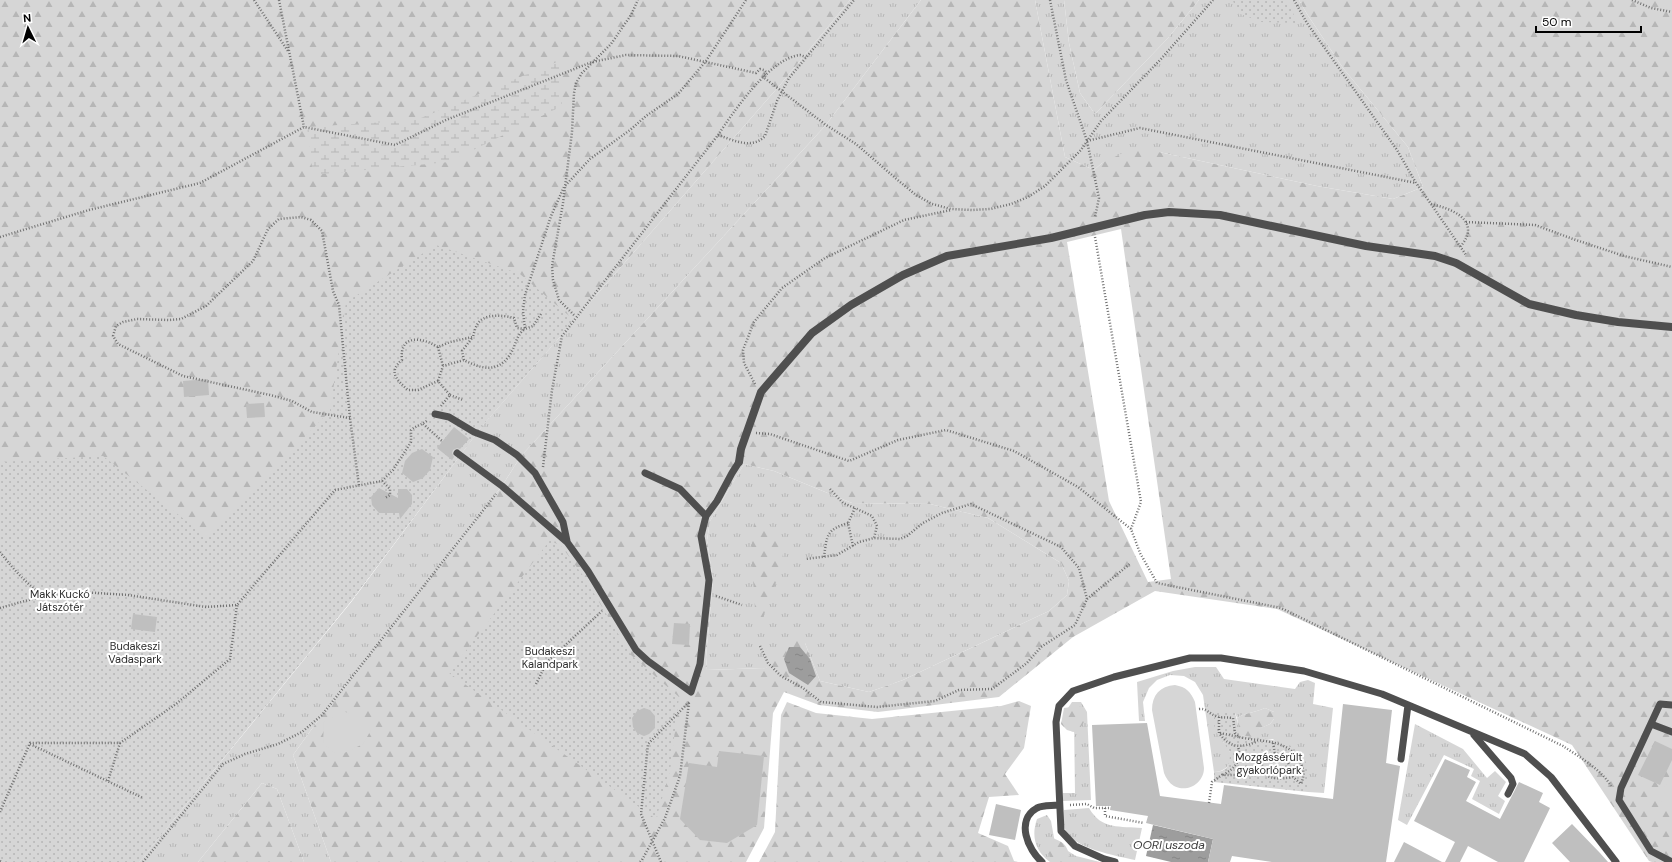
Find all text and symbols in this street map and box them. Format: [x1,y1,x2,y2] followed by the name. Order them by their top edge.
[8,8,48,48] north arrow
[1536,8,1641,34] scale bar
[23,11,32,25] text: N
[1542,14,1571,30] text: 50 m
[30,587,90,614] park label: Makk Kuckó Játszótér
[108,639,162,666] park label: Budakeszi Vadaspark
[522,644,579,671] park label: Budakeszi Kalandpark
[1235,750,1303,777] park label: Mozgássérült gyakorlópark
[1133,837,1205,853] water label: OORI uszoda

